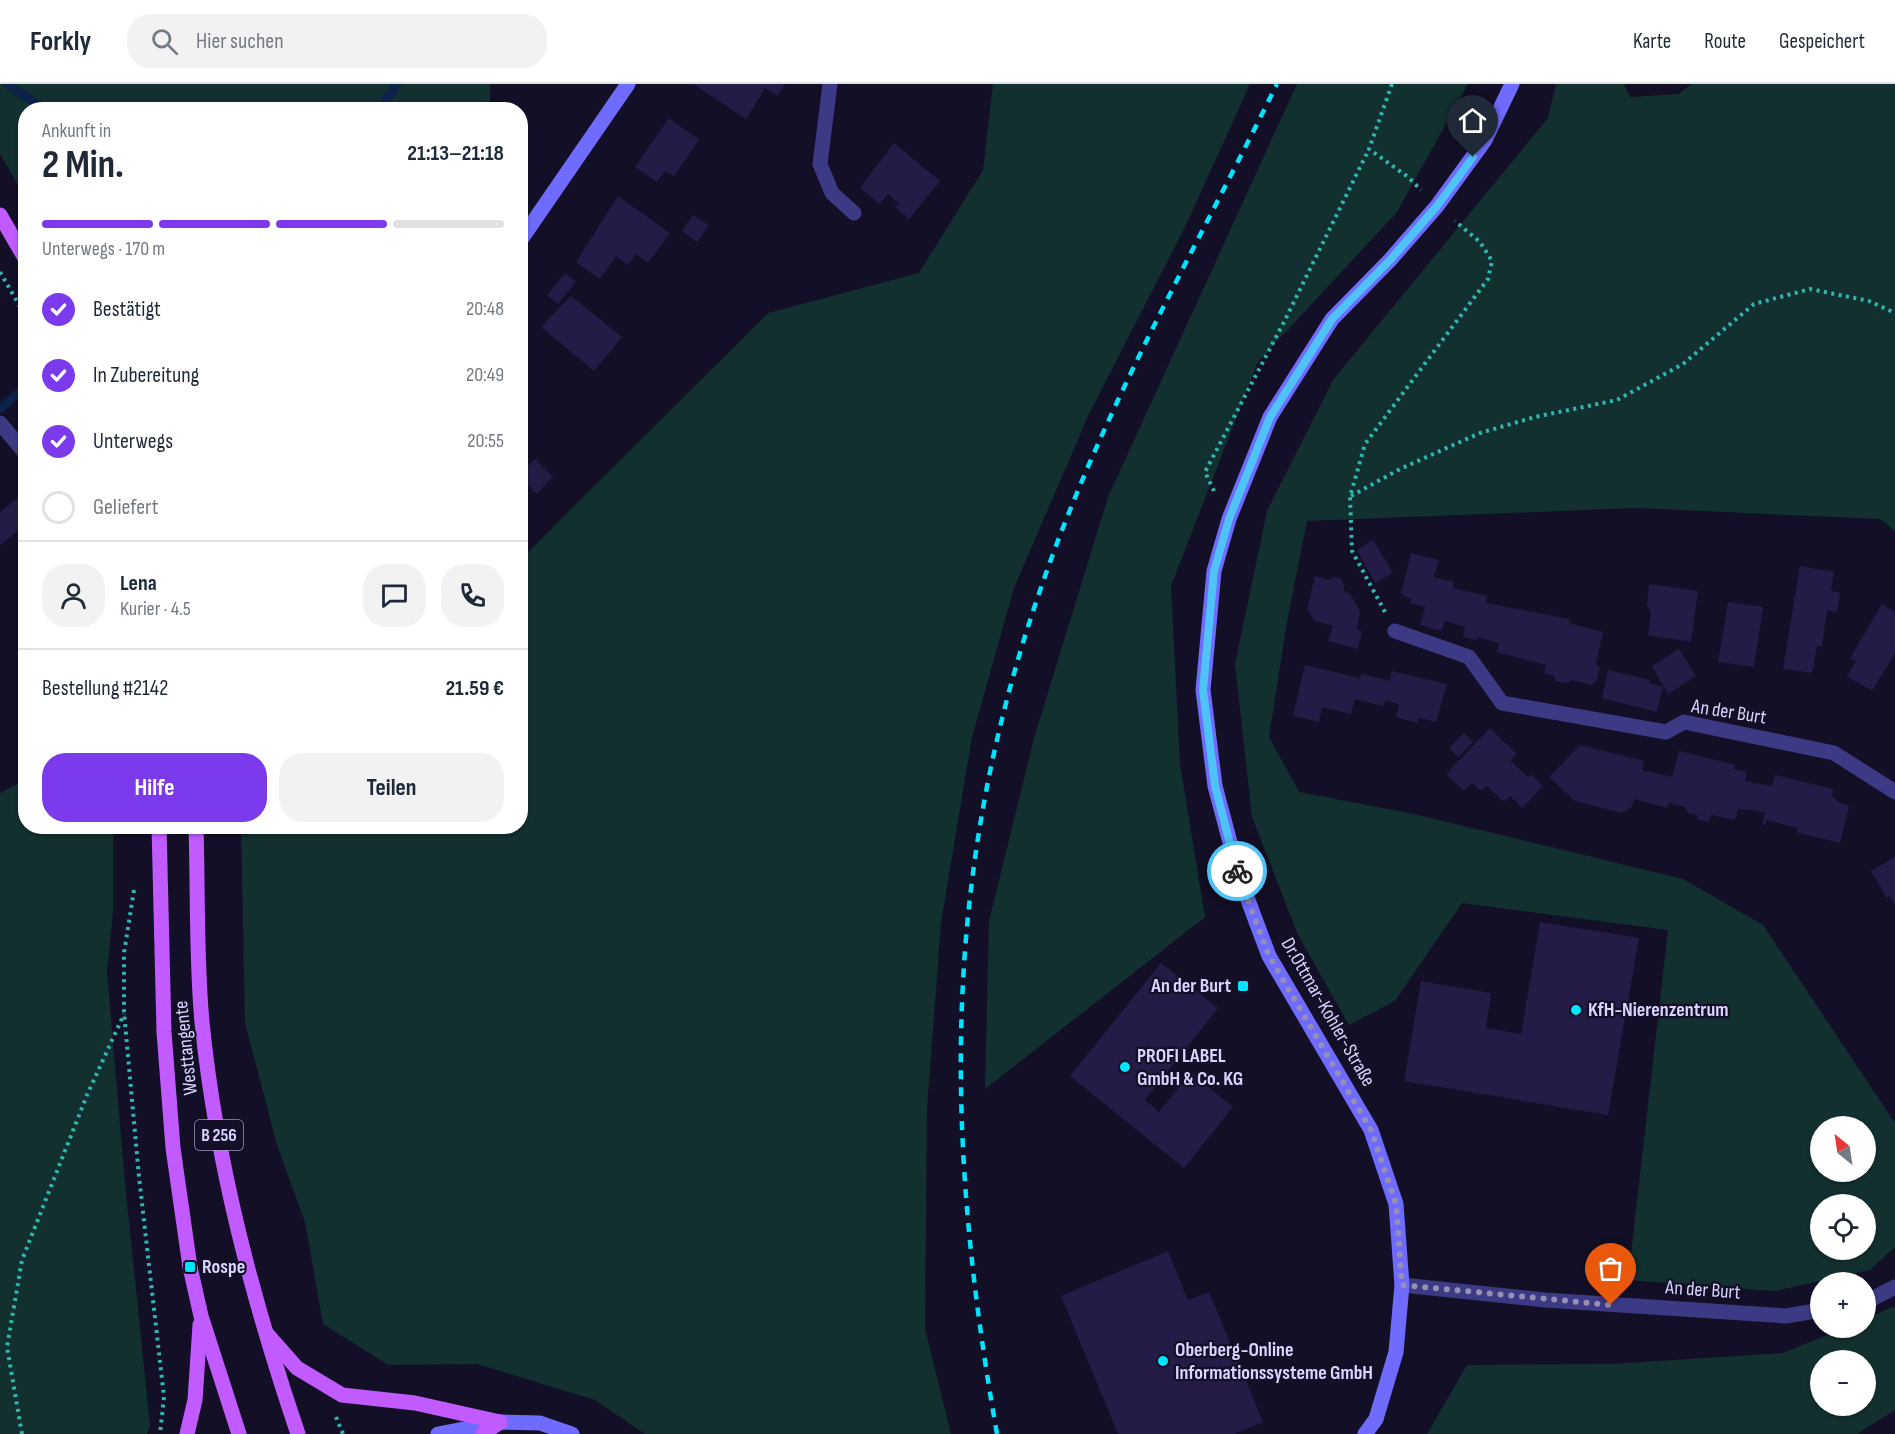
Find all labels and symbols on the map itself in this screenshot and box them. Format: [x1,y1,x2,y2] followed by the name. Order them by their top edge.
[1447,95,1498,157] pin
[1689,694,1768,730] street label: An der Burt
[1207,841,1267,901] courier
[1276,933,1380,1091] street label: Dr.Ottmar-Kohler-Straße
[1150,974,1231,998] place label: An der Burt
[1236,979,1250,993] marker: An der Burt
[1588,998,1728,1022] place label: KfH-Nierenzentrum
[169,1000,203,1096] street label: Westtangente
[1569,1003,1583,1017] marker: KfH-Nierenzentrum
[1137,1044,1243,1091] place label: PROFI LABEL GmbH & Co. KG
[1118,1060,1132,1074] marker: PROFI LABEL GmbH & Co. KG
[1810,1116,1876,1182] north arrow
[195,1120,243,1150] road number: B 256
[1585,1243,1636,1305] pin
[202,1255,245,1279] place label: Rospe
[183,1260,197,1274] marker: Rospe
[1664,1275,1741,1305] street label: An der Burt
[1175,1338,1373,1385] place label: Oberberg-Online Informationssysteme GmbH
[1156,1354,1170,1368] marker: Oberberg-Online Informationssysteme GmbH

